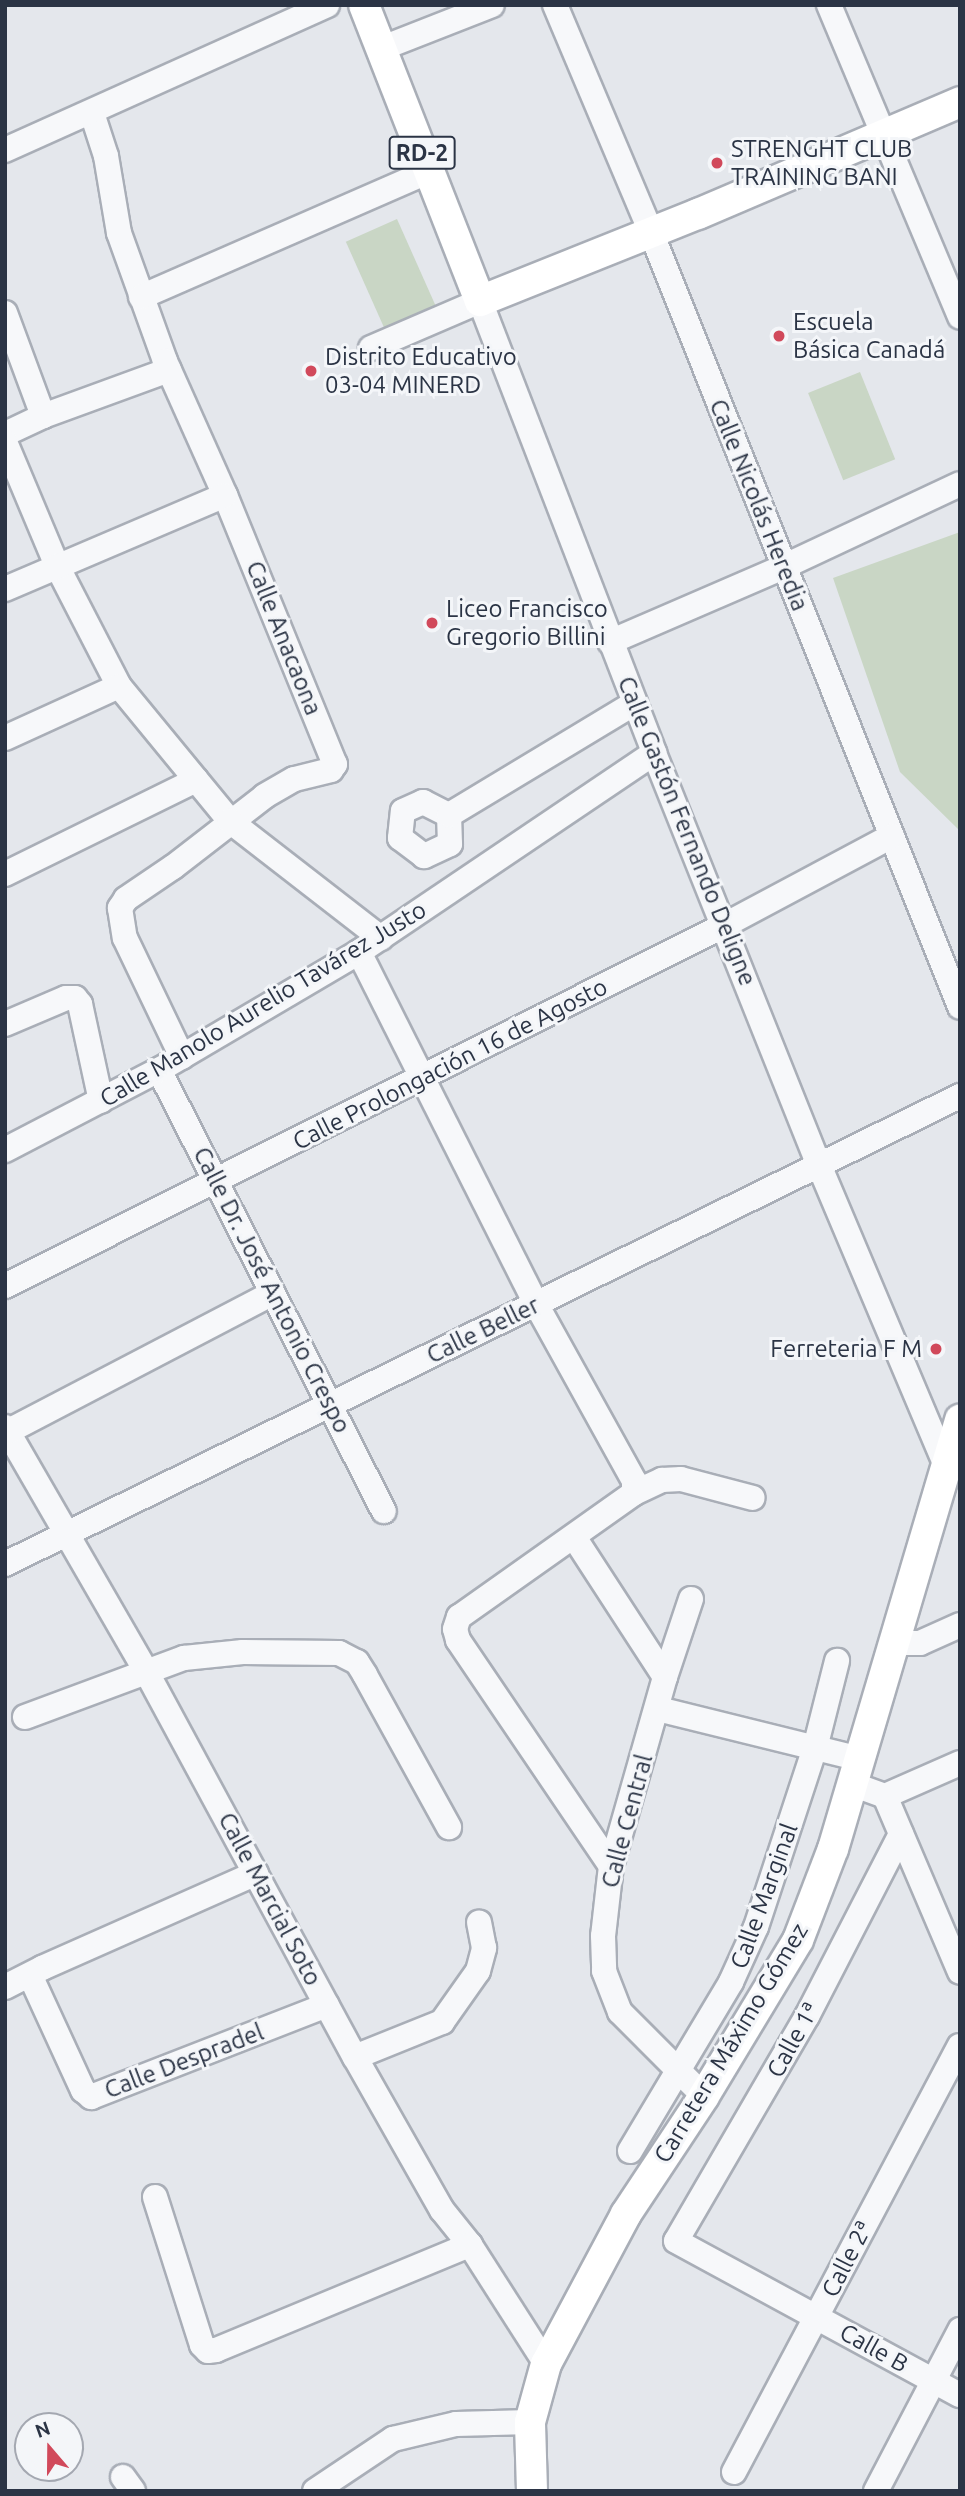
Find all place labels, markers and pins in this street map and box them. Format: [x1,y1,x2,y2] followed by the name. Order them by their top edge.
[731,135,912,191] place label: STRENGHT CLUB TRAINING BANI
[709,155,725,171] marker: STRENGHT CLUB TRAINING BANI
[793,308,945,364] place label: Escuela Básica Canadá
[771,328,787,344] marker: Escuela Básica Canadá
[325,343,517,399] place label: Distrito Educativo 03-04 MINERD
[303,363,319,379] marker: Distrito Educativo 03-04 MINERD
[446,595,608,651] place label: Liceo Francisco Gregorio Billini
[424,615,440,631] marker: Liceo Francisco Gregorio Billini
[770,1335,922,1363] place label: Ferreteria F M
[928,1341,944,1357] marker: Ferreteria F M

